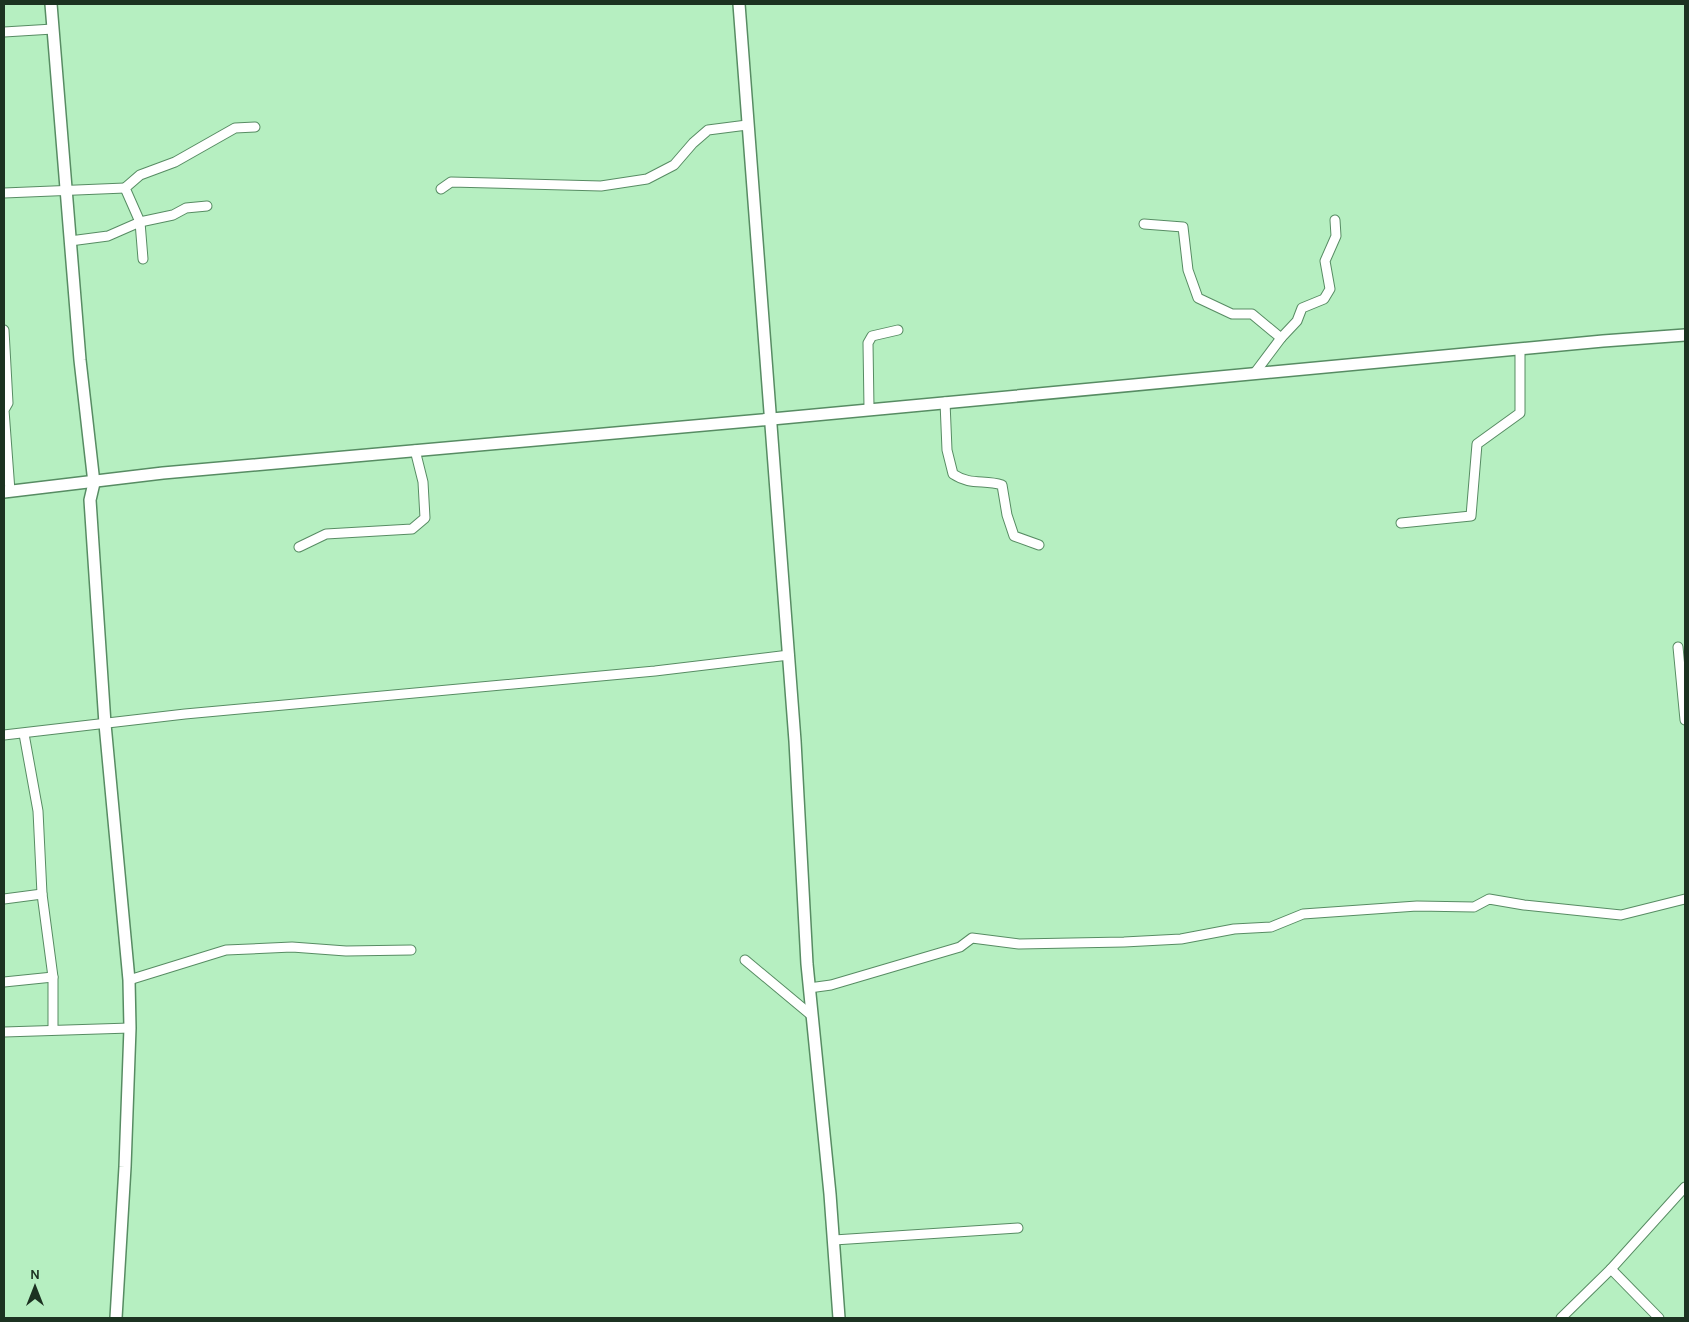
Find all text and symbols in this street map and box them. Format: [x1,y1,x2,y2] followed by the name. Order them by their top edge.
[10,1262,60,1312] north arrow
[30,1266,40,1283] text: N

